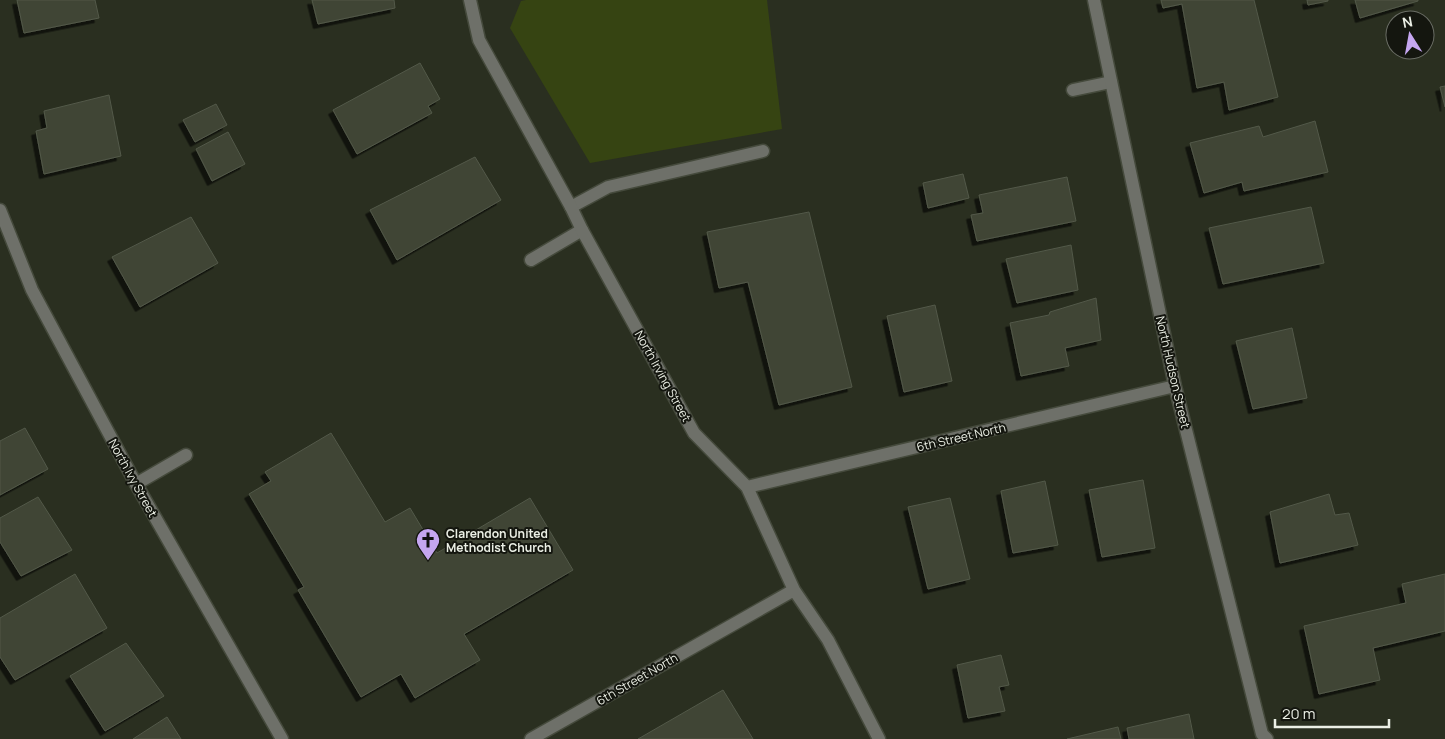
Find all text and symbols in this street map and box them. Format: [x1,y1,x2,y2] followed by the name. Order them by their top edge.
[1385,10,1435,60] north arrow
[1401,11,1414,32] text: N
[1152,314,1194,430] street label: North Hudson Street
[631,327,695,425] street label: North Irving Street
[915,418,1007,456] street label: 6th Street North
[105,436,162,520] street label: North Ivy Street
[446,525,551,556] place label: Clarendon United Methodist Church
[415,527,441,561] church icon: Clarendon United Methodist Church
[593,649,681,709] street label: 6th Street North
[1275,696,1389,728] scale bar
[1282,703,1315,724] text: 20 m

